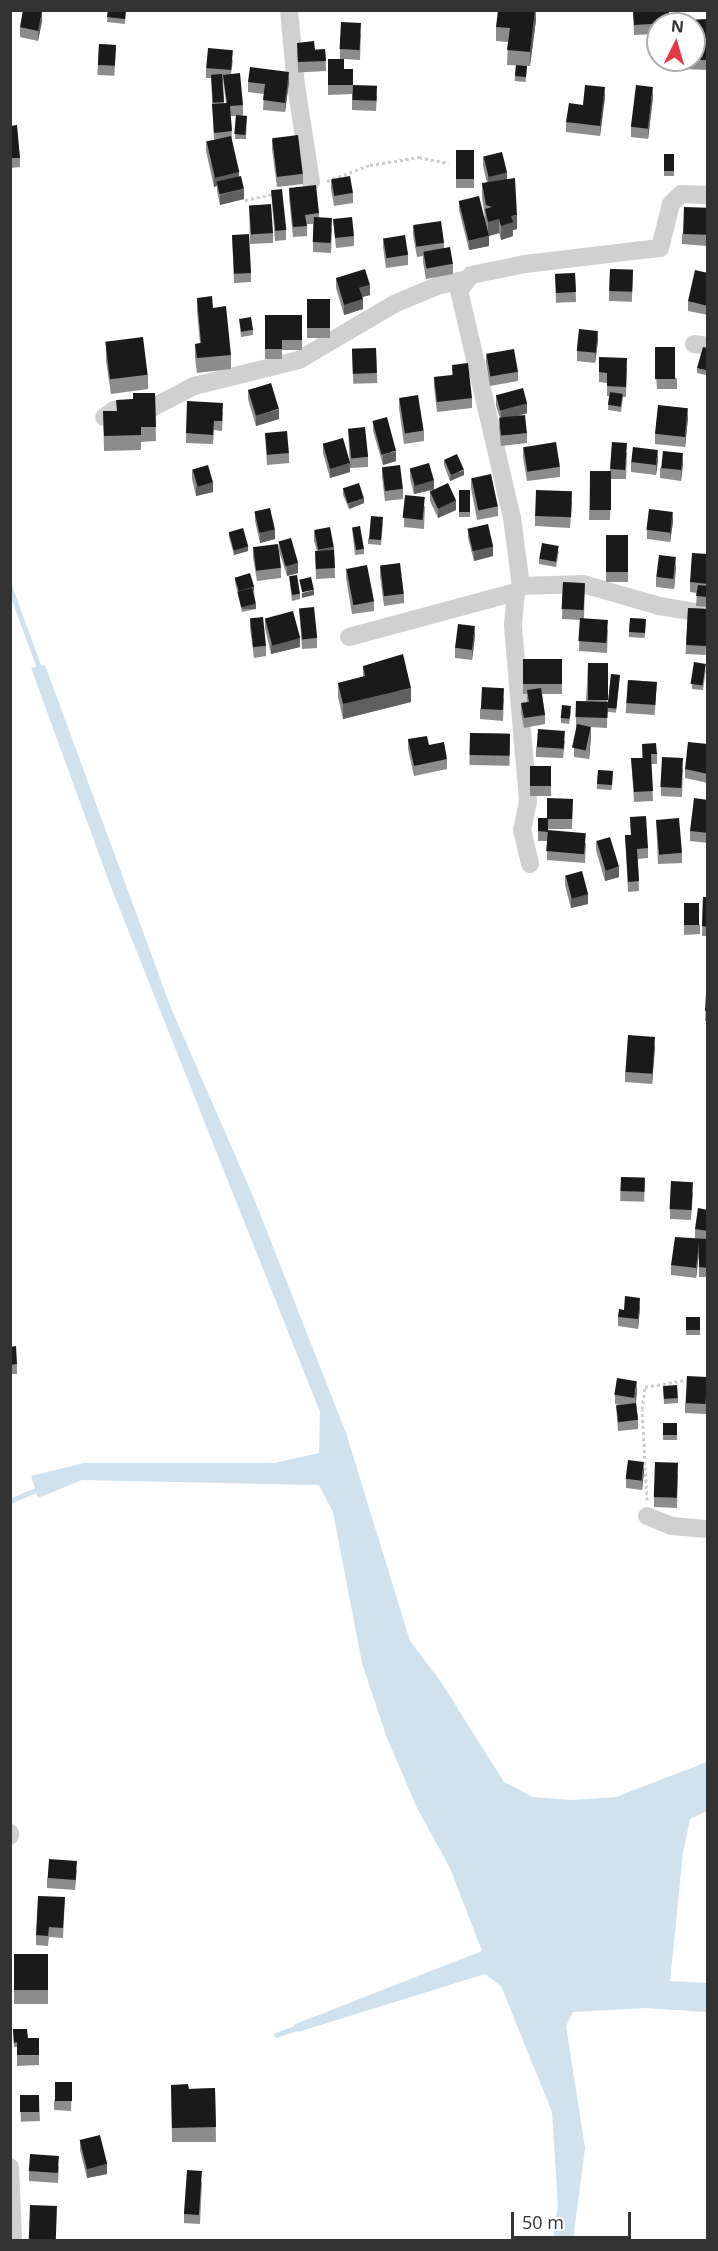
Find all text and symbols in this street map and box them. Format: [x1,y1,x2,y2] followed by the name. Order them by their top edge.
[646,12,706,72] north arrow
[670,15,685,38] text: N
[514,2200,634,2238] scale bar
[522,2210,564,2234] text: 50 m

